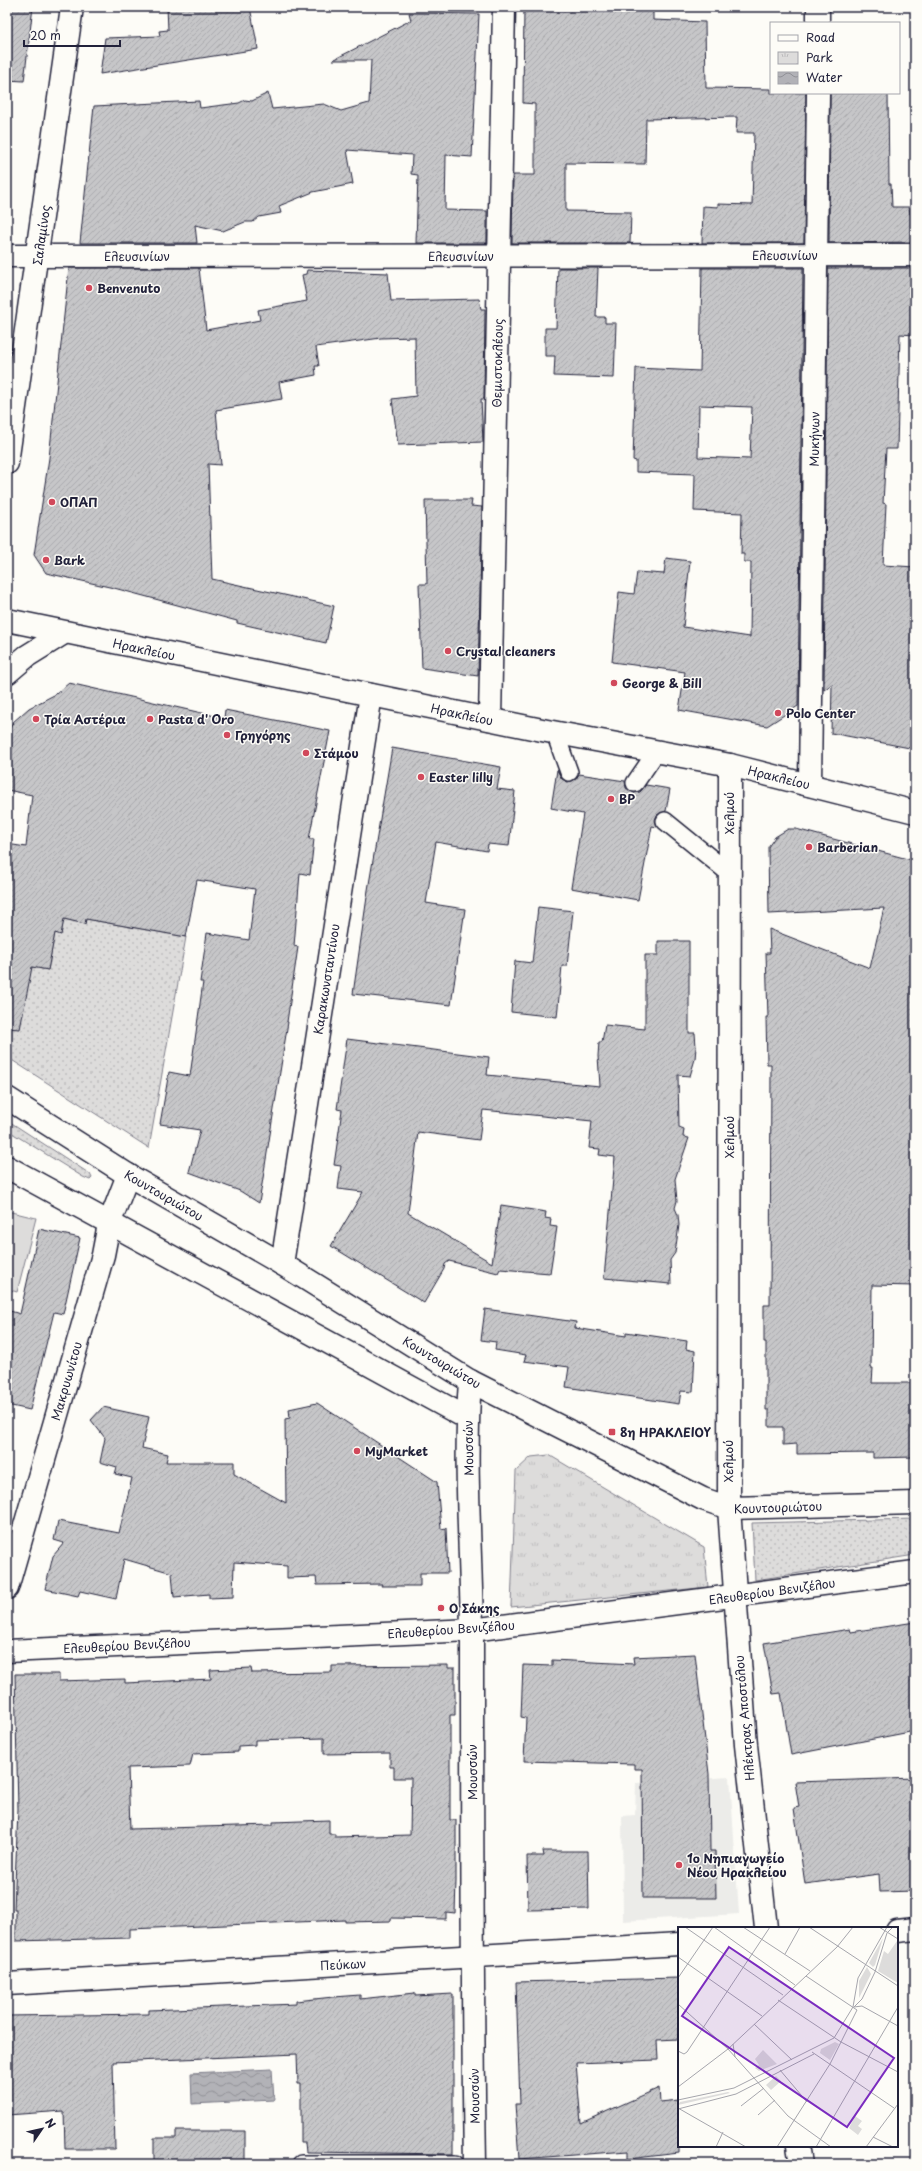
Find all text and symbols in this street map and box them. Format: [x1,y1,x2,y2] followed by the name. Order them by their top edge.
[24,22,120,48] scale bar
[770,22,900,94] legend
[30,26,61,44] text: 20 m
[806,28,835,46] text: Road
[806,48,833,66] text: Park
[806,68,843,86] text: Water
[28,204,54,266] street label: Σαλαμίνος
[752,246,818,264] street label: Ελευσινίων
[104,247,170,265] street label: Ελευσινίων
[428,247,494,265] street label: Ελευσινίων
[97,279,160,297] place label: Benvenuto
[84,283,94,293] marker: Benvenuto
[487,318,507,408] street label: Θεμιστοκλέους
[805,411,823,467] street label: Μυκήνων
[60,493,98,511] place label: ΟΠΑΠ
[47,497,57,507] marker: ΟΠΑΠ
[54,551,85,569] place label: Bark
[41,555,51,565] marker: Bark
[111,634,177,664] street label: Ηρακλείου
[456,642,556,660] place label: Crystal cleaners
[443,646,453,656] marker: Crystal cleaners
[622,674,702,692] place label: George & Bill
[609,678,619,688] marker: George & Bill
[429,699,495,729] street label: Ηρακλείου
[786,704,856,722] place label: Polo Center
[773,708,783,718] marker: Polo Center
[44,710,126,728] place label: Τρία Αστέρια
[158,710,234,728] place label: Pasta d' Oro
[31,714,41,724] marker: Τρία Αστέρια
[145,714,155,724] marker: Pasta d' Oro
[235,726,291,744] place label: Γρηγόρης
[222,730,232,740] marker: Γρηγόρης
[314,744,359,762] place label: Στάμου
[301,748,311,758] marker: Στάμου
[746,761,812,793] street label: Ηρακλείου
[429,768,493,786] place label: Easter lilly
[416,772,426,782] marker: Easter lilly
[619,790,635,808] place label: BP
[720,792,738,834] street label: Χελμού
[606,794,616,804] marker: BP
[817,838,878,856] place label: Barberian
[804,842,814,852] marker: Barberian
[308,922,344,1036] street label: Καρακωνσταντίνου
[720,1116,738,1158] street label: Χελμού
[121,1165,207,1225] street label: Κουντουριώτου
[399,1332,485,1393] street label: Κουντουριώτου
[46,1339,86,1423] street label: Μακρυωνίτου
[459,1420,477,1476] street label: Μουσσών
[620,1423,712,1441] place label: 8η ΗΡΑΚΛΕΙΟΥ
[607,1427,617,1437] marker: 8η ΗΡΑΚΛΕΙΟΥ
[719,1440,737,1482] street label: Χελμού
[365,1442,428,1460] place label: MyMarket
[352,1446,362,1456] marker: MyMarket
[733,1496,823,1518] street label: Κουντουριώτου
[708,1573,837,1609] street label: Ελευθερίου Βενιζέλου
[449,1599,500,1617] place label: Ο Σάκης
[436,1603,446,1613] marker: Ο Σάκης
[387,1616,515,1642] street label: Ελευθερίου Βενιζέλου
[63,1633,191,1657] street label: Ελευθερίου Βενιζέλου
[730,1654,758,1782] street label: Ηλέκτρας Αποστόλου
[463,1744,481,1800] street label: Μουσσών
[687,1849,787,1881] place label: 1ο Νηπιαγωγείο Νέου Ηρακλείου
[674,1860,684,1870] marker: 1ο Νηπιαγωγείο Νέου Ηρακλείου
[678,1927,898,2147] inset map
[319,1954,367,1974] street label: Πεύκων
[465,2068,483,2124] street label: Μουσσών
[22,2109,62,2149] north arrow
[41,2115,60,2132] text: N

